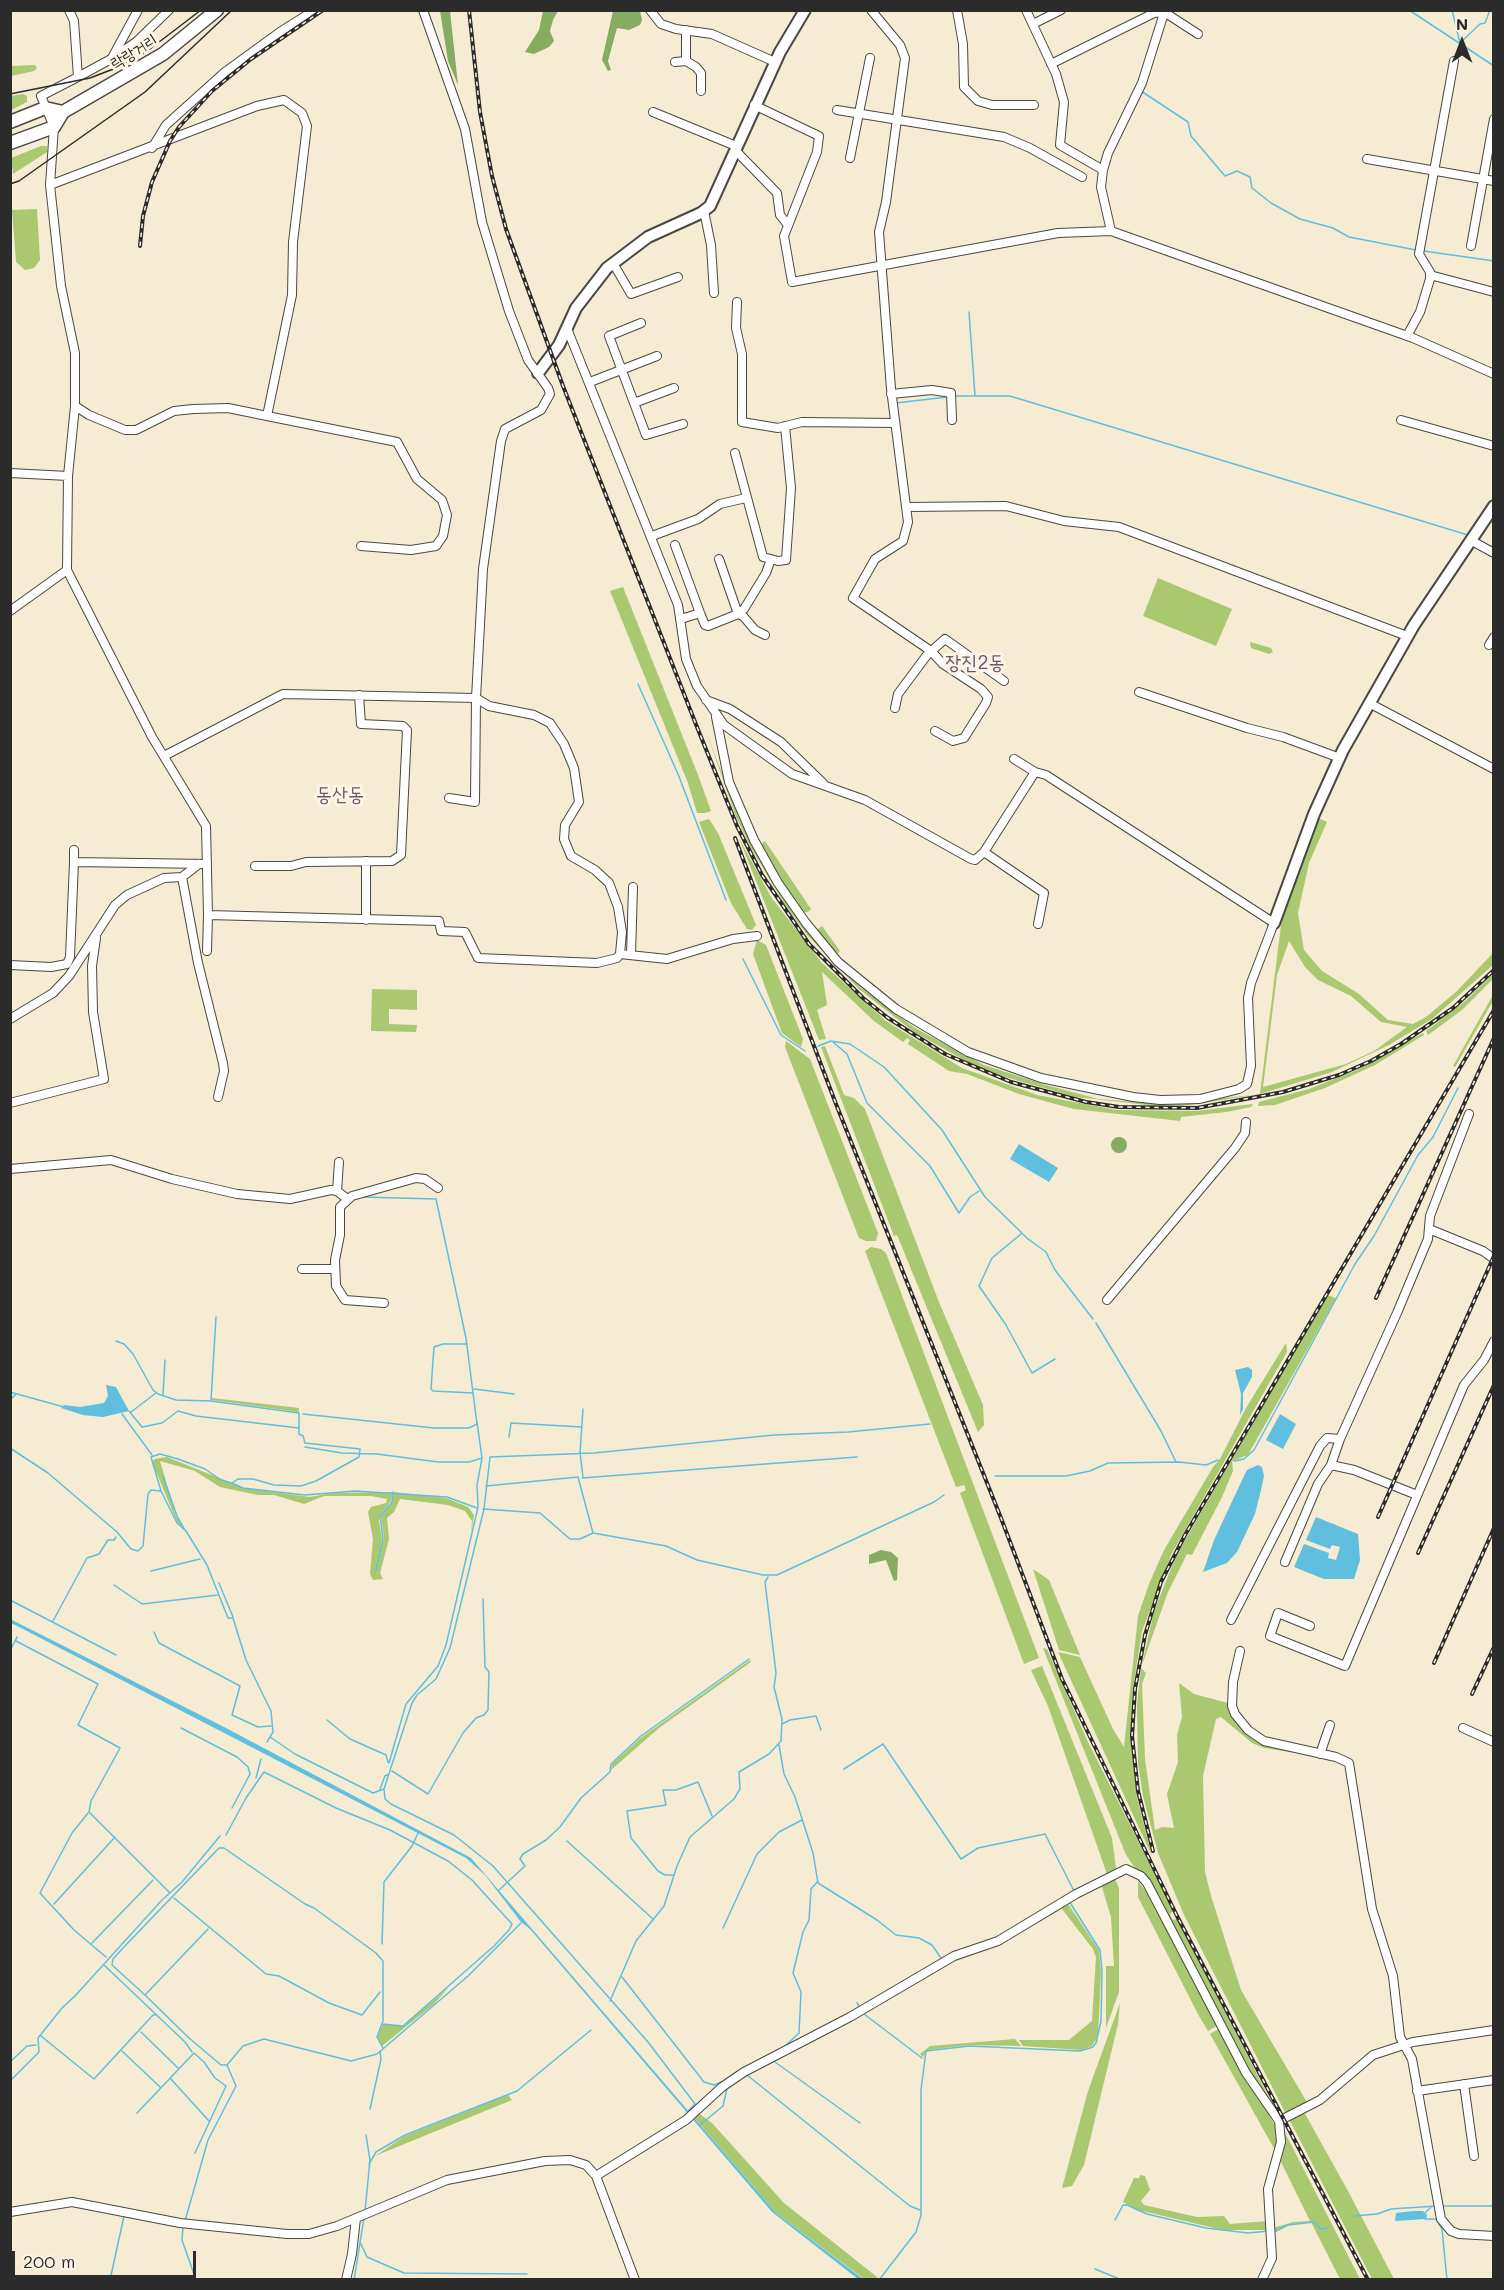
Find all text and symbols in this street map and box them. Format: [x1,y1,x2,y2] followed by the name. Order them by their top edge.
[1432,12,1492,72] north arrow
[1456,13,1468,34] text: N
[107,30,161,74] street label: 락랑거리
[945,651,1005,675] district label: 장진2동
[316,783,364,807] district label: 동산동
[15,2239,200,2277] scale bar
[23,2249,75,2273] text: 200 m

